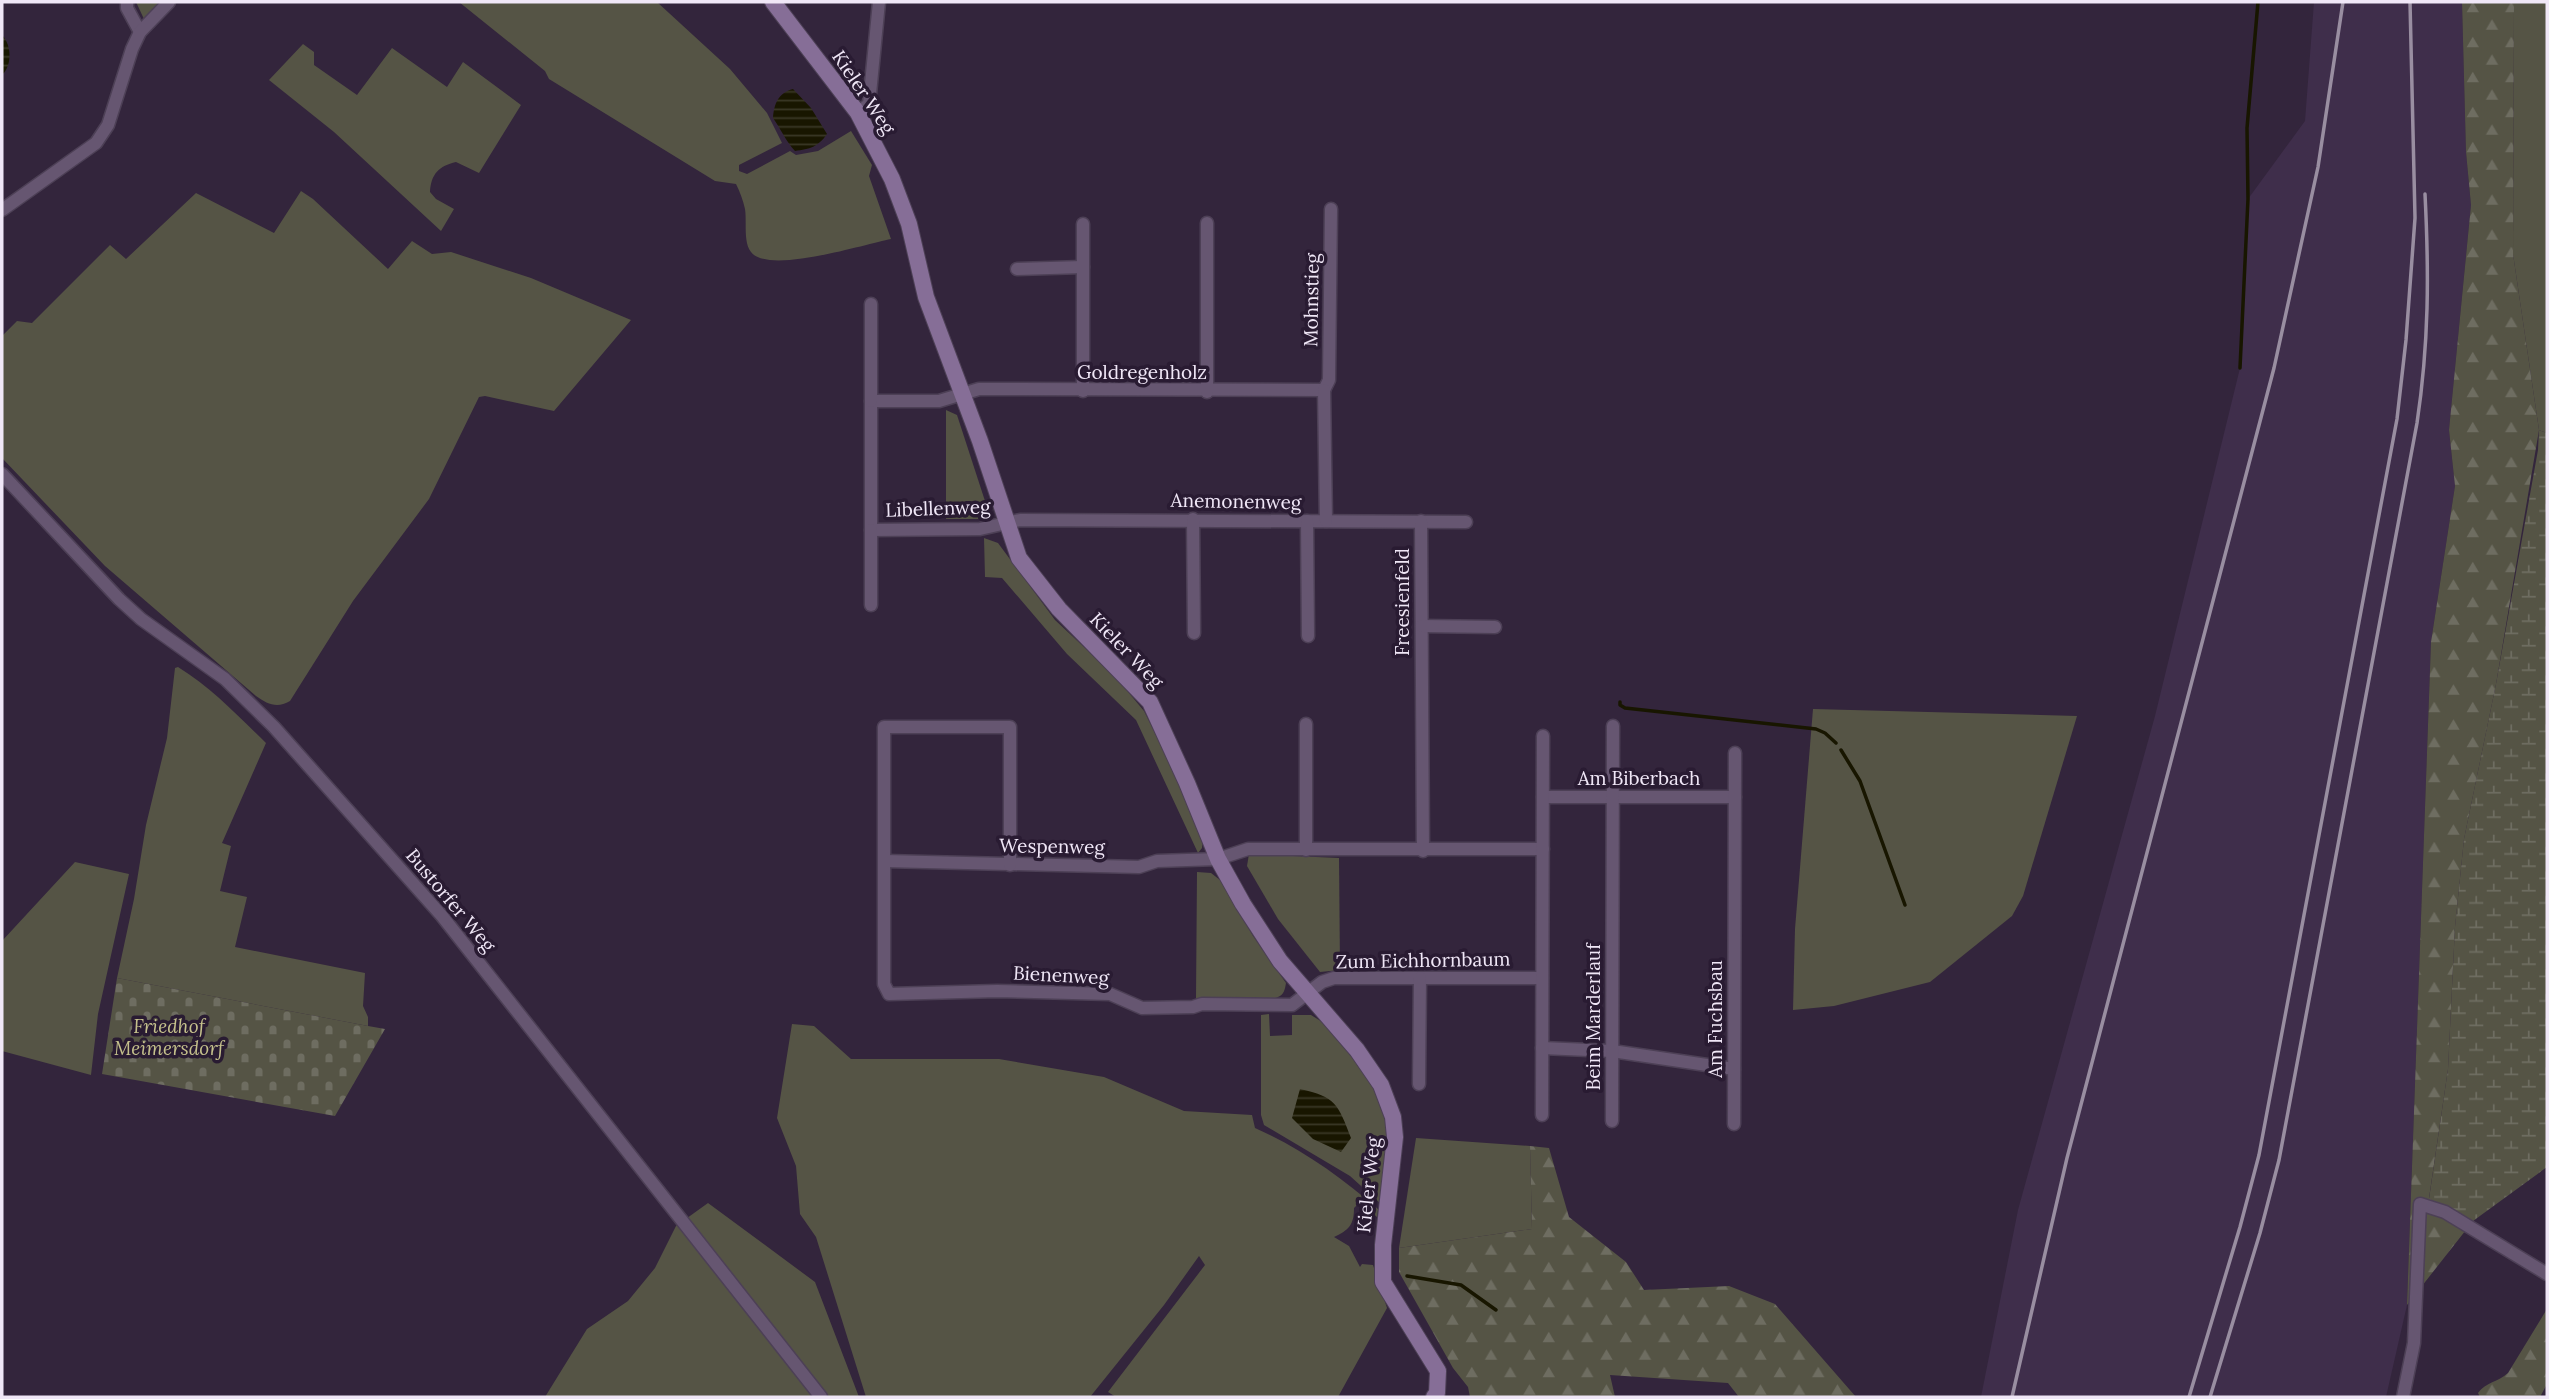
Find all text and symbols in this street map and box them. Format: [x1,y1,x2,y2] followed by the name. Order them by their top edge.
[827,45,901,139] street label: Kieler Weg
[1298,252,1324,347] street label: Mohnstieg
[1077,360,1207,384] street label: Goldregenholz
[1169,488,1302,514] street label: Anemonenweg
[885,494,992,522] street label: Libellenweg
[1390,548,1414,656] street label: Freesienfeld
[1085,607,1169,693] street label: Kieler Weg
[1577,766,1700,790] street label: Am Biberbach
[999,833,1106,859] street label: Wespenweg
[401,844,501,957] street label: Bustorfer Weg
[1581,942,1605,1091] street label: Beim Marderlauf
[1335,946,1511,974] street label: Zum Eichhornbaum
[1703,960,1727,1079] street label: Am Fuchsbau
[1012,961,1110,990] street label: Bienenweg
[114,1014,226,1060] park label: Friedhof Meimersdorf
[1351,1135,1385,1234] street label: Kieler Weg

